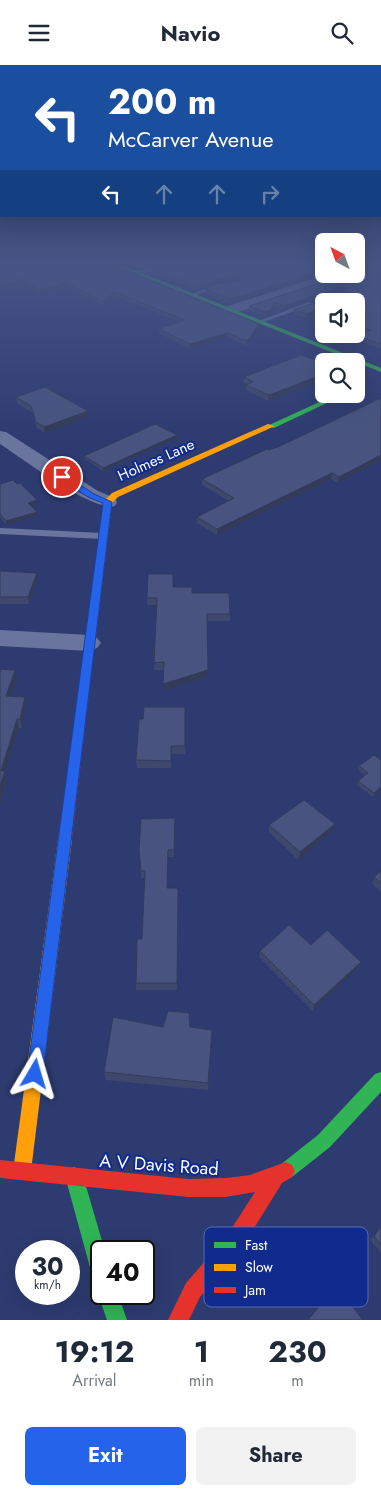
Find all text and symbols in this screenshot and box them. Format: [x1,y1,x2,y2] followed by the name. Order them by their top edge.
[161,17,220,49] text: Navio
[25,19,53,47] icon: menu
[328,19,356,47] icon: search
[108,77,217,127] text: 200 m
[25,85,90,150] icon: left
[108,123,274,155] text: McCarver Avenue
[97,180,125,208] icon: left
[150,180,178,208] icon: ahead
[203,180,231,208] icon: ahead
[256,180,284,208] icon: right
[315,233,365,283] north arrow
[315,233,365,403] map controls
[315,293,365,343] button: sound
[315,353,365,403] button: search
[114,433,198,487] street label: Holmes Lane
[41,456,83,498] pin
[48,463,76,491] icon: arrive
[8,1047,60,1099] position arrow
[99,1148,219,1182] street label: A V Davis Road
[204,1227,368,1307] legend
[245,1235,268,1255] text: Fast
[90,1240,155,1305] speed limit sign: 40
[31,1248,64,1284] text: 30
[245,1257,273,1277] text: Slow
[34,1276,61,1294] text: km/h
[243,1280,266,1300] text: Jam
[54,1330,134,1373] text: 19:12
[194,1330,209,1373] text: 1
[268,1330,327,1373] text: 230
[72,1369,116,1392] text: Arrival
[189,1369,214,1392] text: min
[291,1369,304,1392] text: m
[25,1427,186,1485] button: Exit
[196,1427,356,1485] button: Share

